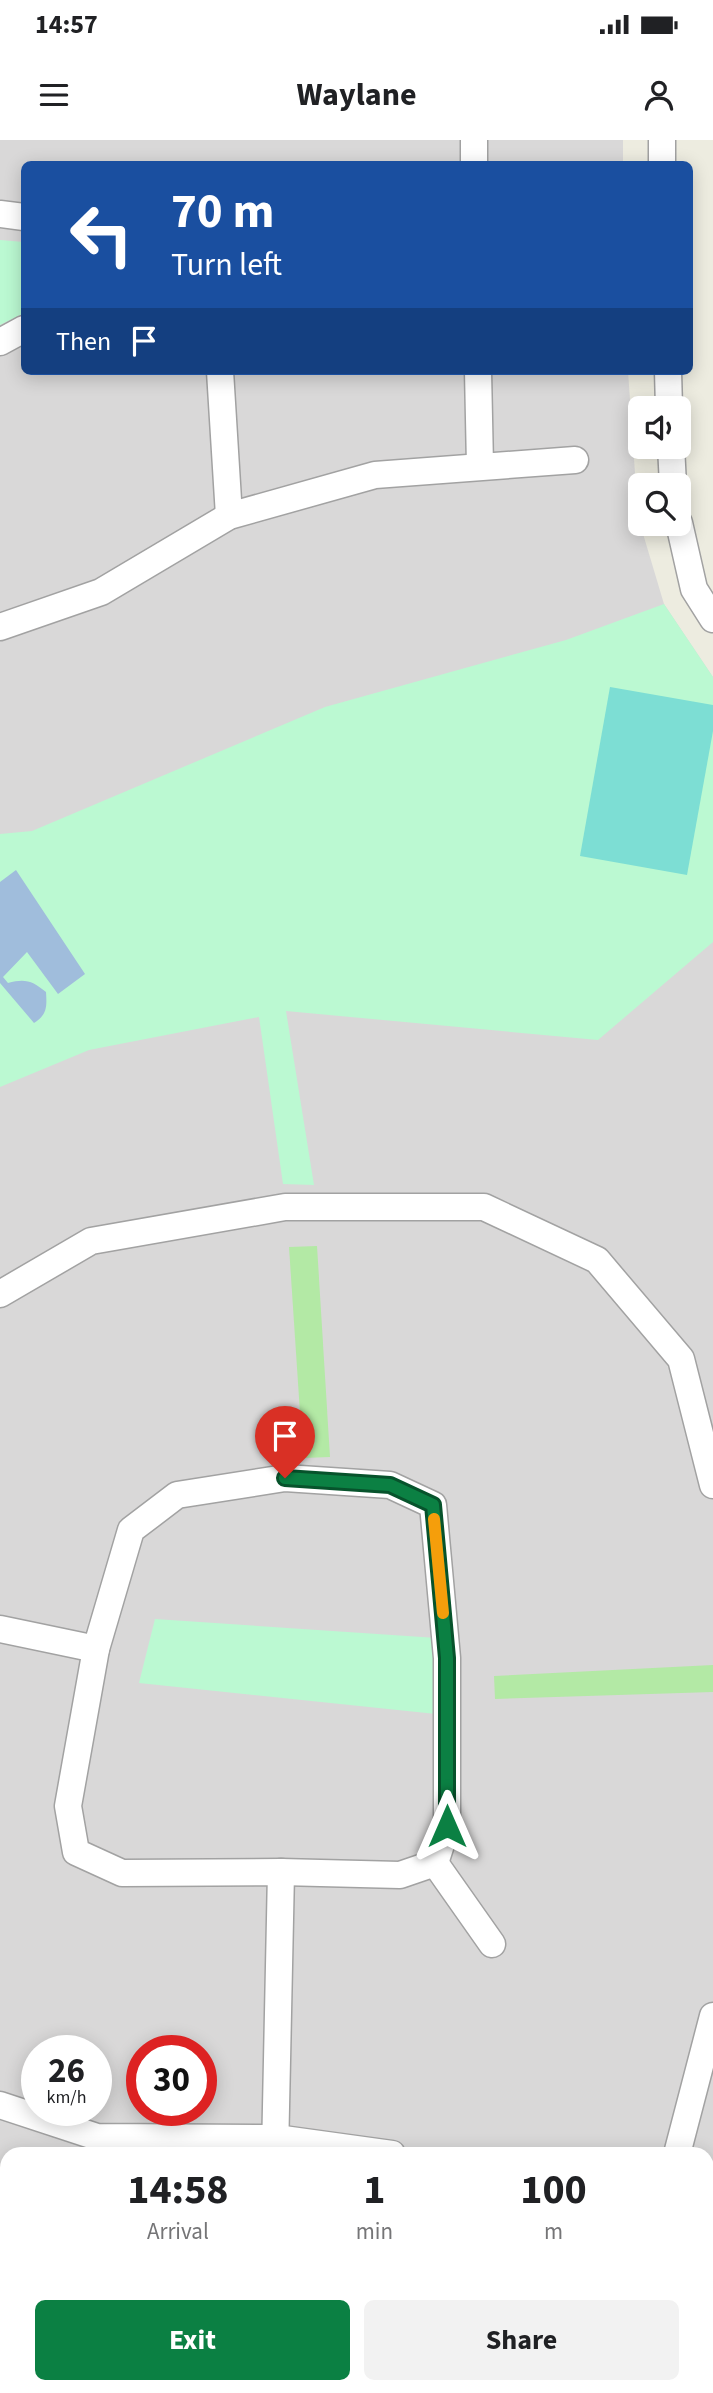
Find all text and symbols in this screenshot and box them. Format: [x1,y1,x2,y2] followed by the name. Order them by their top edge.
[35,6,98,43] text: 14:57
[296,72,417,118] text: Waylane
[35,76,73,114] icon: menu
[640,76,678,114] icon: person
[171,177,275,247] text: 70 m
[56,189,147,280] icon: left
[171,242,282,288] text: Turn left
[125,322,163,360] icon: arrive
[56,323,111,360] text: Then
[628,396,691,536] map controls
[628,396,691,459] button: sound
[628,473,691,536] button: search
[255,1406,315,1478] pin
[266,1417,304,1455] icon: arrive
[410,1789,484,1863] position arrow
[126,2035,217,2126] speed limit sign: 30
[48,2046,85,2096] text: 26
[47,2085,86,2110] text: km/h
[127,2160,229,2220] text: 14:58
[363,2160,385,2220] text: 1
[520,2160,587,2220] text: 100
[147,2215,209,2248] text: Arrival
[356,2215,393,2248] text: min
[544,2215,563,2248] text: m
[35,2300,350,2380] button: Exit
[364,2300,679,2380] button: Share

